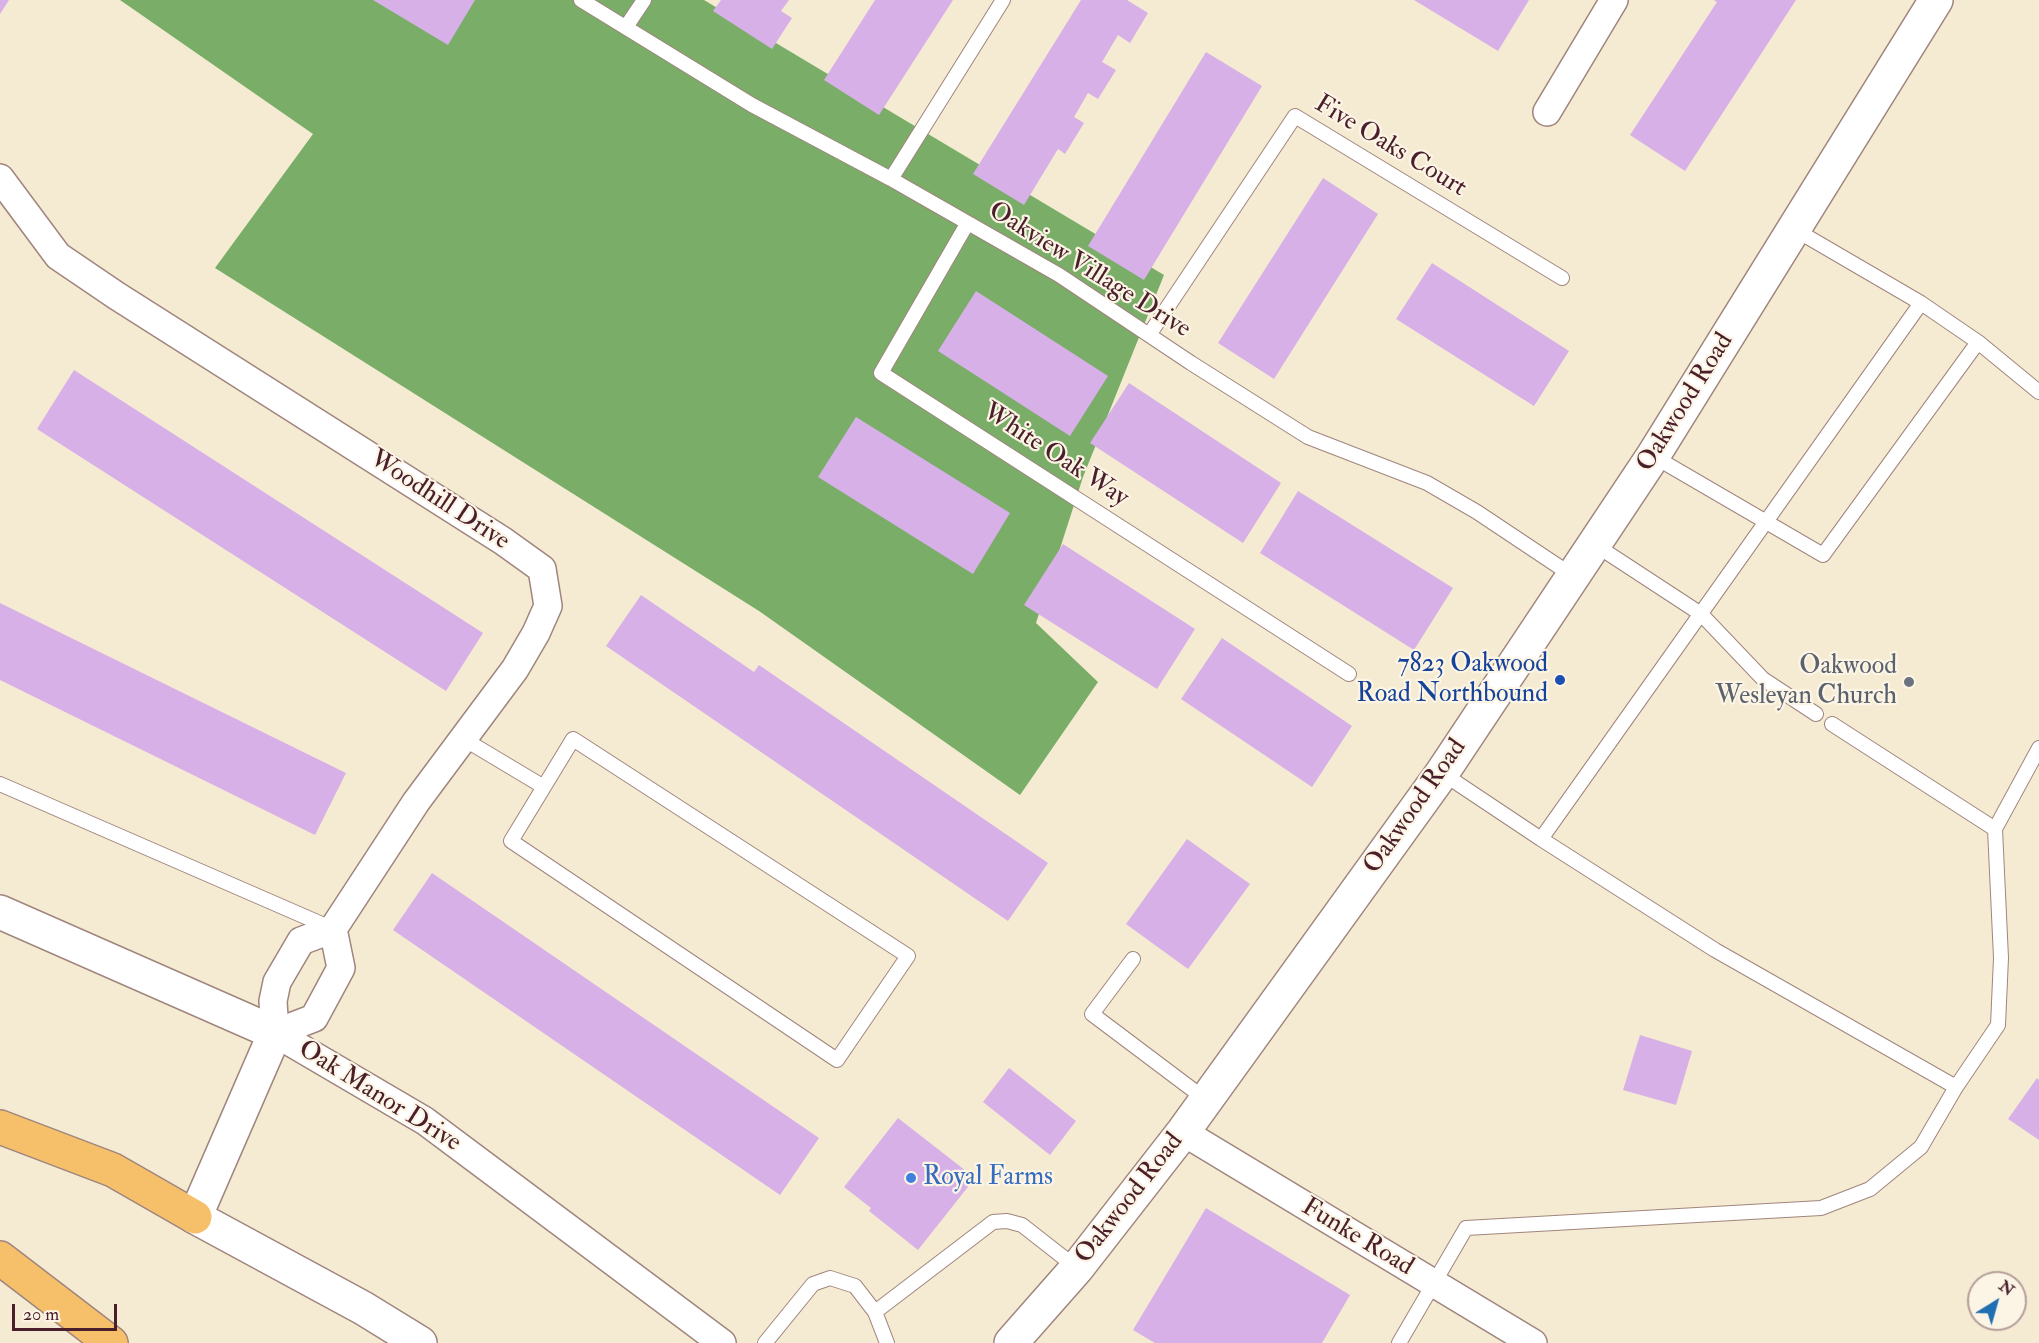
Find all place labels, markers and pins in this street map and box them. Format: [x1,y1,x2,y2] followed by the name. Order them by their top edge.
[1356,649,1548,710] place label: 7823 Oakwood Road Northbound
[1715,651,1897,712] place label: Oakwood Wesleyan Church
[1553,673,1567,687] marker: 7823 Oakwood Road Northbound
[1902,675,1916,689] marker: Oakwood Wesleyan Church
[923,1162,1053,1194] place label: Royal Farms
[904,1171,918,1185] marker: Royal Farms

